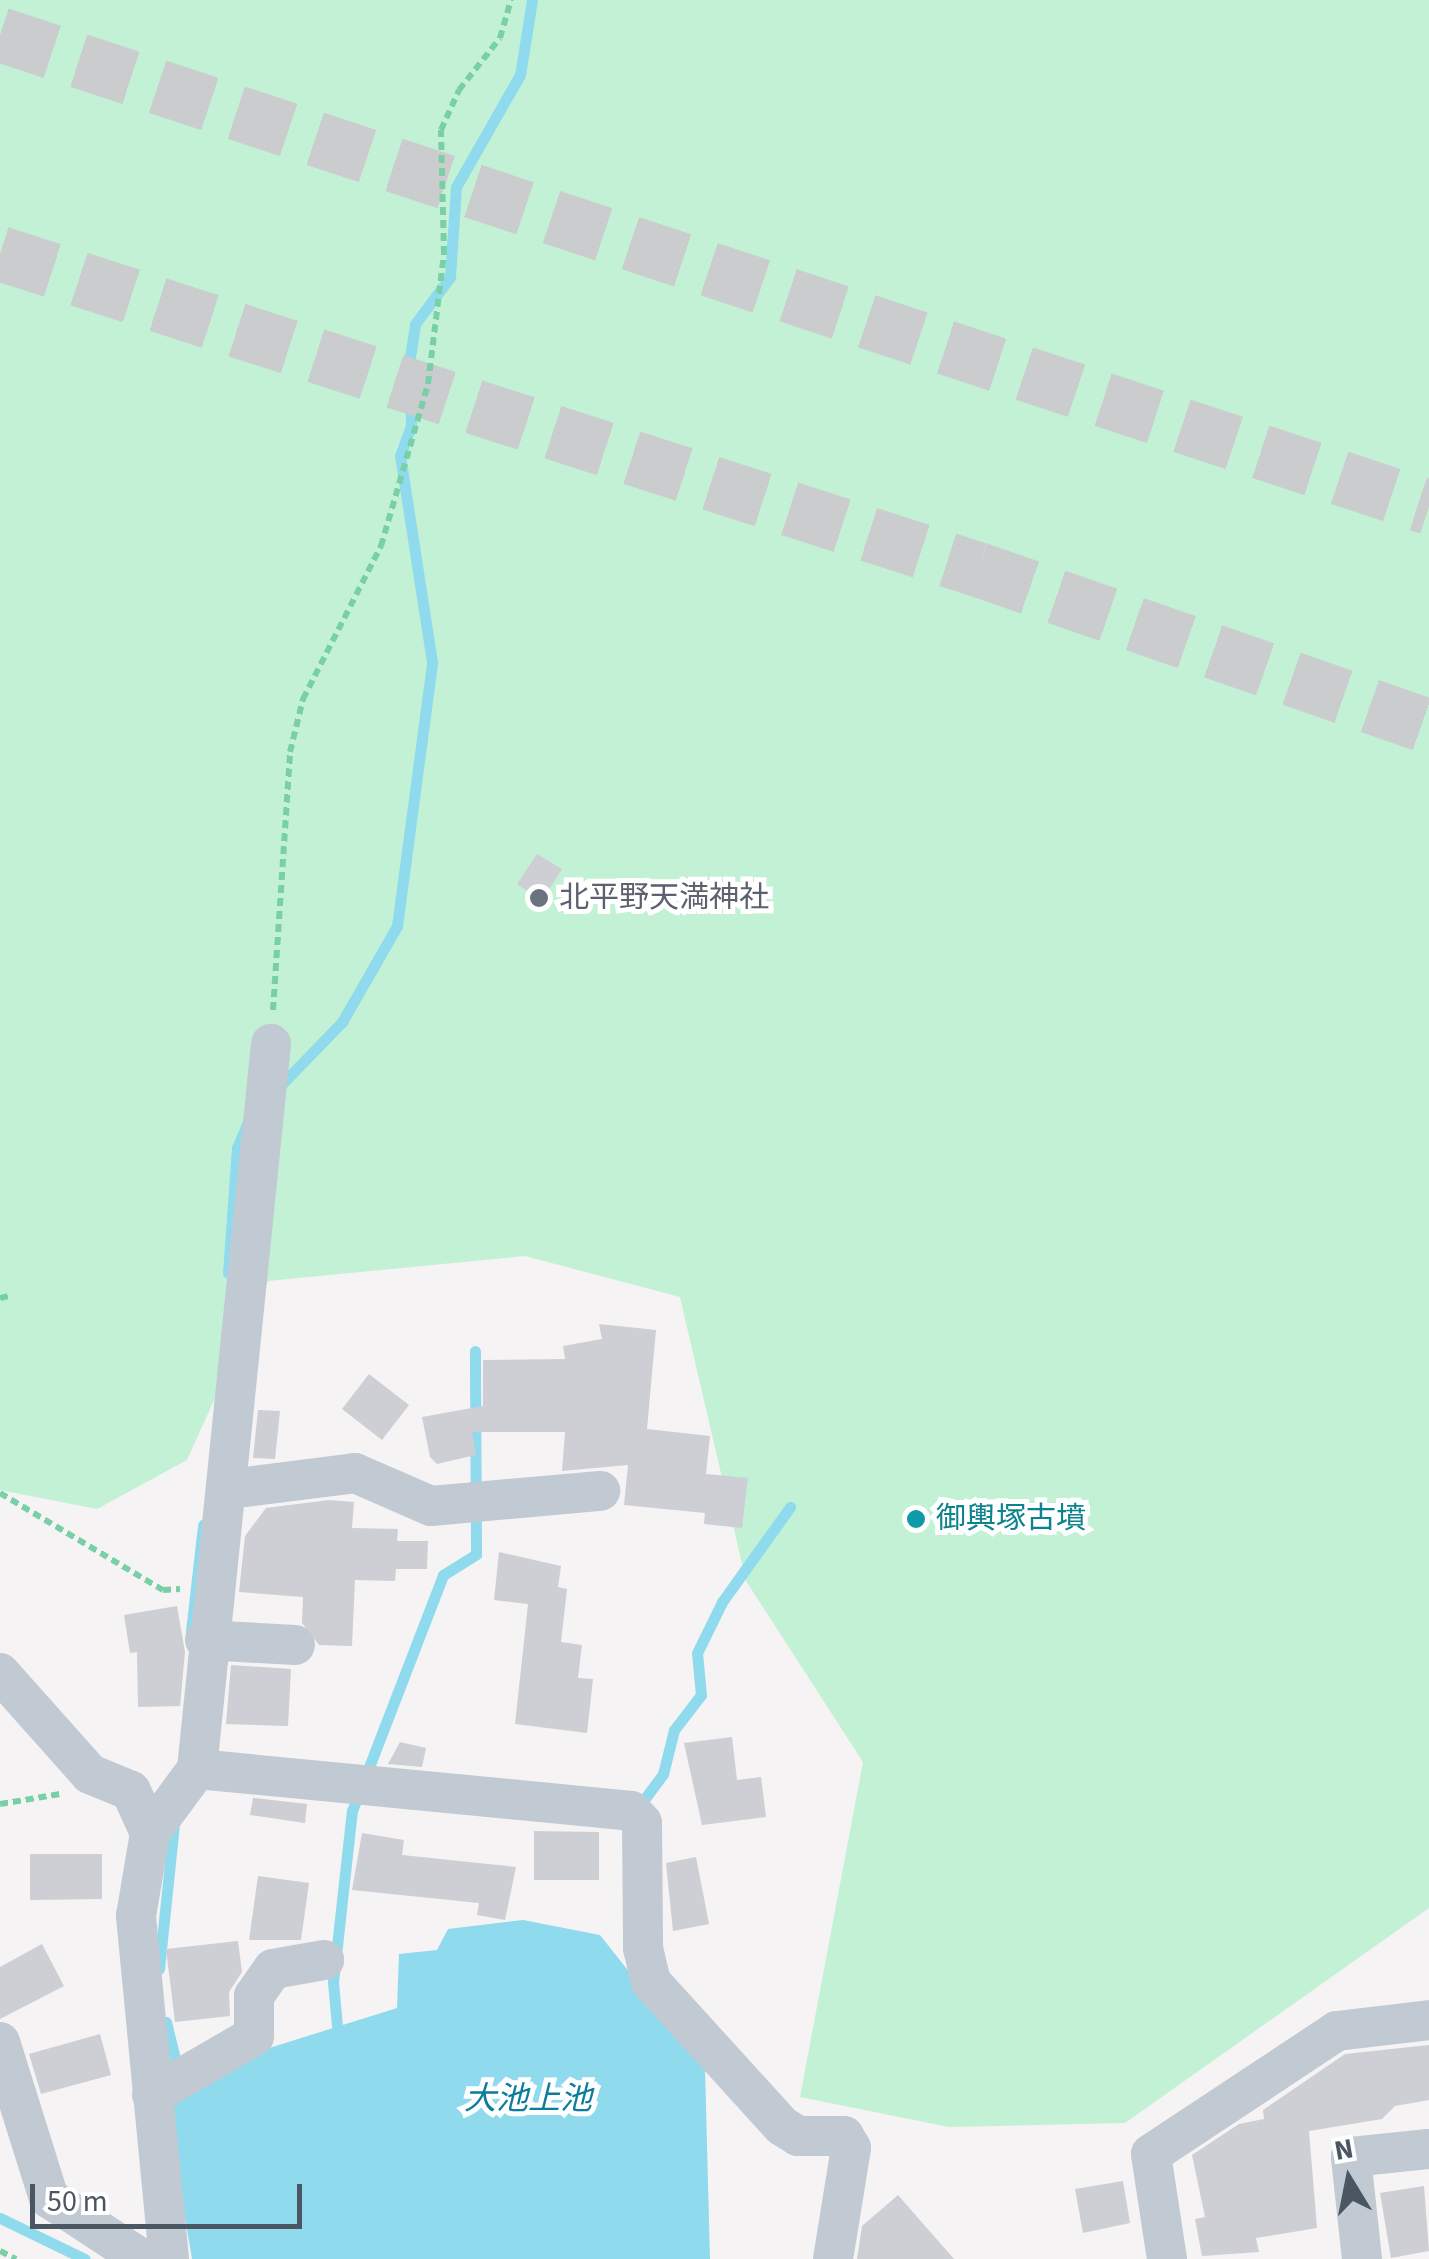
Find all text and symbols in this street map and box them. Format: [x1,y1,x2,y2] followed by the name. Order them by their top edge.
[559,880,769,916] place label: 北平野天満神社
[528,887,550,909] marker: 北平野天満神社
[936,1501,1086,1537] place label: 御輿塚古墳
[905,1508,927,1530] marker: 御輿塚古墳
[464,2080,592,2118] water label: 大池上池
[1331,2128,1356,2171] text: N
[1299,2129,1399,2229] north arrow
[35,2164,308,2226] scale bar
[47,2180,108,2223] text: 50 m

